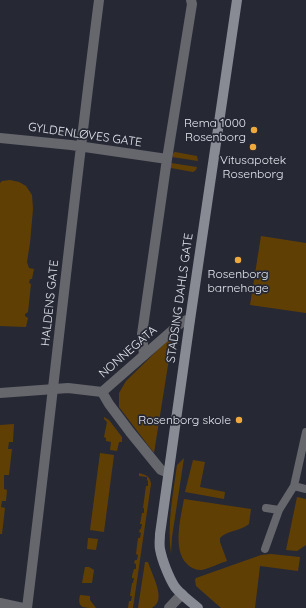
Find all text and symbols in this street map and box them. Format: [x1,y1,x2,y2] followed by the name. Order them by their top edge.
[184,116,246,144] place label: Rema 1000 Rosenborg
[27,120,143,150] street label: GYLDENLØVES GATE
[249,125,259,135] marker: Rema 1000 Rosenborg
[248,142,258,152] marker: Vitusapotek Rosenborg
[220,153,286,181] place label: Vitusapotek Rosenborg
[164,232,196,364] street label: STADSING DAHLS GATE
[233,255,243,265] marker: Rosenborg barnehage
[38,259,62,347] street label: HALDENS GATE
[207,267,269,295] place label: Rosenborg barnehage
[96,323,160,381] street label: NONNEGATA
[138,413,231,427] place label: Rosenborg skole
[234,415,244,425] marker: Rosenborg skole

